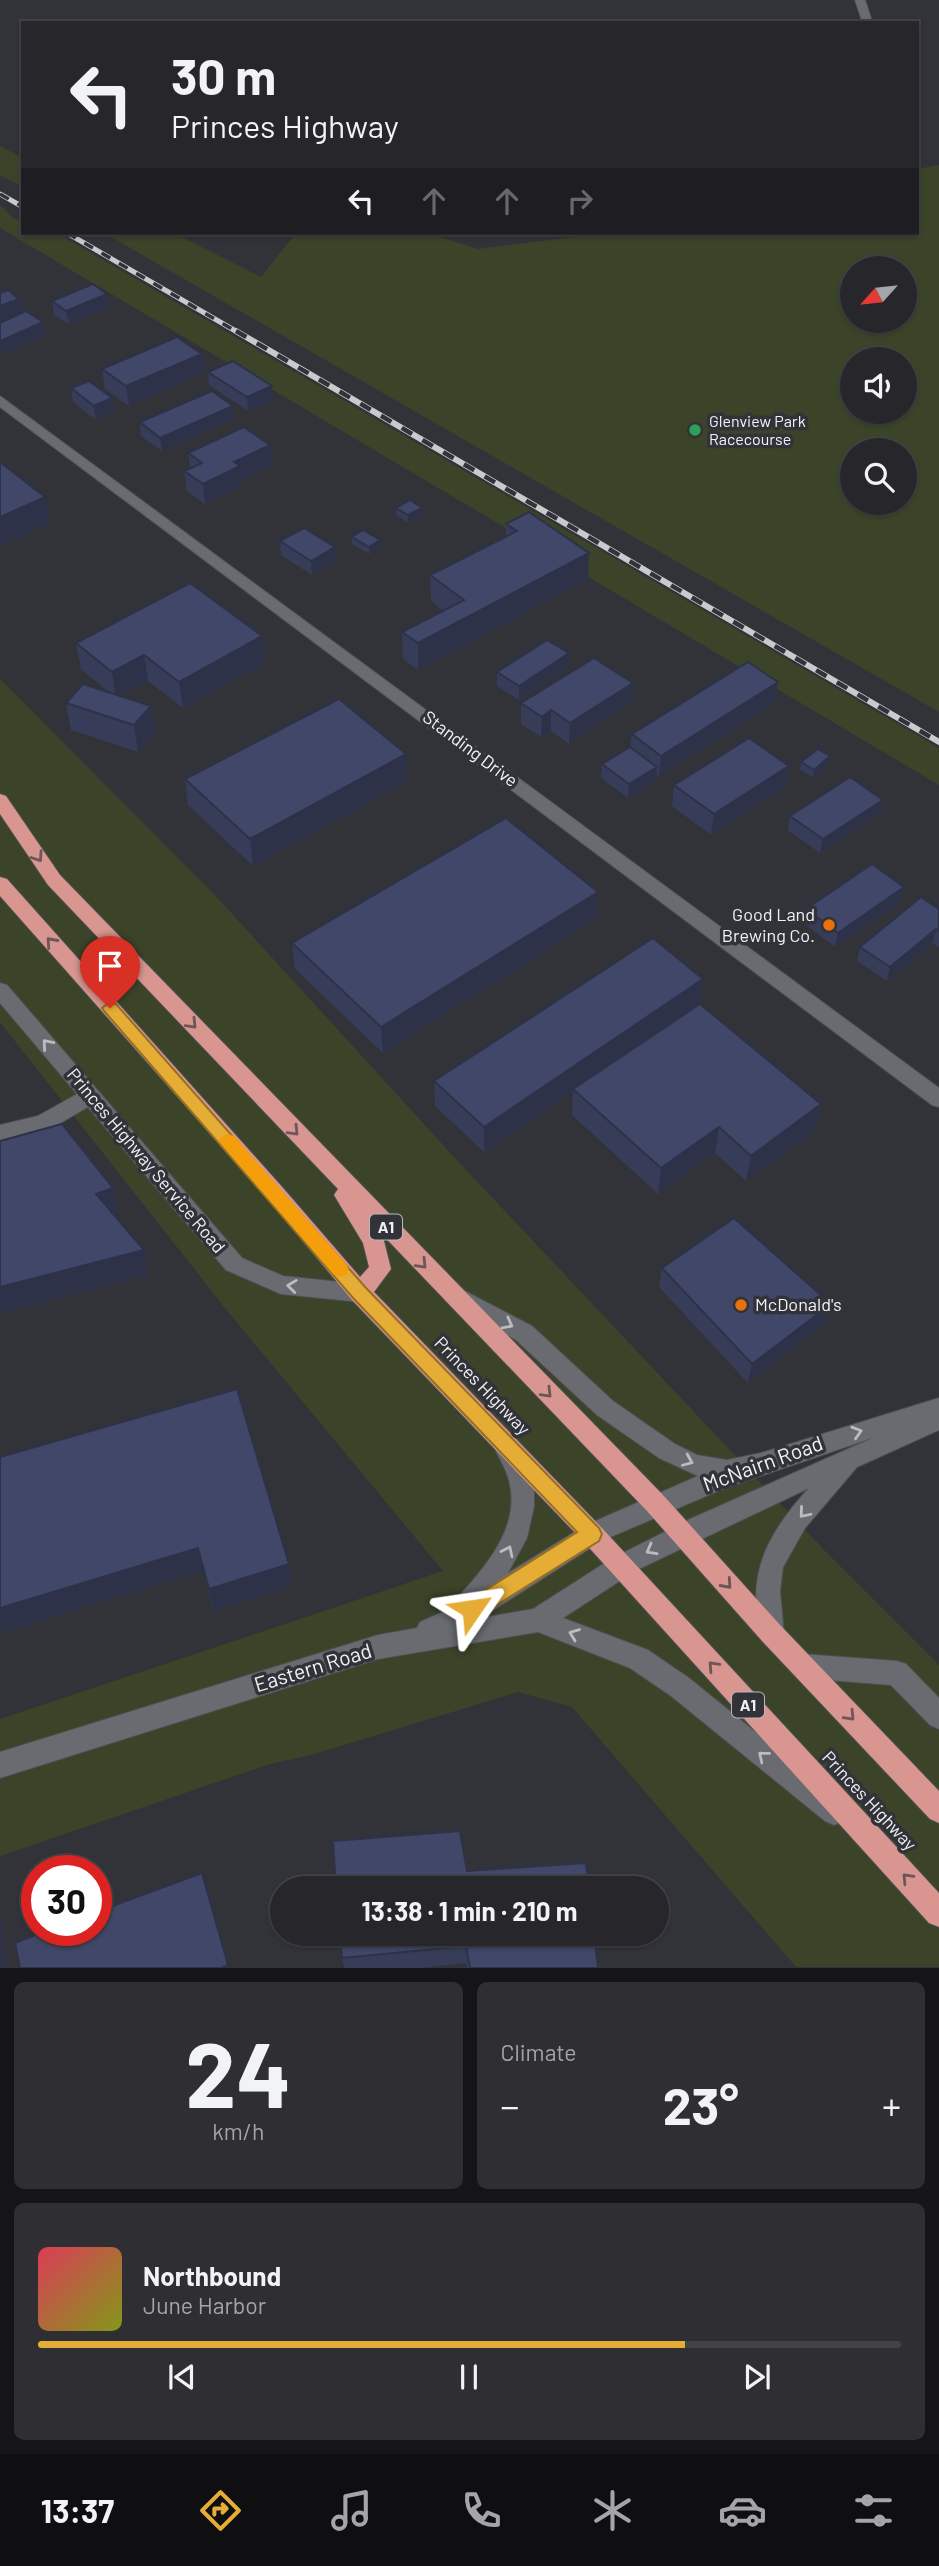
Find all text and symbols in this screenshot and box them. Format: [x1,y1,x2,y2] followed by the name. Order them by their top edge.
[171,46,276,105] text: 30 m
[56,49,147,140] icon: left
[171,106,399,144] text: Princes Highway
[342,182,380,220] icon: left
[415,182,453,220] icon: ahead
[488,182,526,220] icon: ahead
[561,182,599,220] icon: right
[840,256,917,332] north arrow
[840,256,917,515] map controls
[840,347,917,424] button: sound
[709,411,806,448] place label: Glenview Park Racecourse
[687,422,703,438] marker: Glenview Park Racecourse
[840,438,917,515] button: search
[419,705,522,791] street label: Standing Drive
[30,849,42,862] one-way arrow
[722,903,815,946] place label: Good Land Brewing Co.
[821,917,837,933] marker: Good Land Brewing Co.
[80,936,140,1008] pin
[47,937,59,950] one-way arrow
[91,947,129,985] icon: arrive
[183,1016,196,1029] one-way arrow
[43,1039,55,1052] one-way arrow
[63,1064,230,1257] street label: Princes Highway Service Road
[285,1123,298,1136] one-way arrow
[370,1214,402,1240] road number: A1
[413,1256,426,1269] one-way arrow
[286,1278,298,1293] one-way arrow
[755,1293,842,1315] place label: McDonald's
[733,1297,749,1313] marker: McDonald's
[501,1316,514,1329] one-way arrow
[430,1332,535,1439] street label: Princes Highway
[538,1385,551,1398] one-way arrow
[850,1425,862,1440] one-way arrow
[699,1429,826,1496] street label: McNairn Road
[681,1453,693,1467] one-way arrow
[800,1505,812,1518] one-way arrow
[646,1542,658,1556] one-way arrow
[500,1546,514,1558] one-way arrow
[435,1572,509,1646] position arrow
[719,1576,731,1589] one-way arrow
[568,1629,580,1643] one-way arrow
[251,1637,374,1696] street label: Eastern Road
[708,1661,721,1674] one-way arrow
[732,1693,764,1718] road number: A1
[842,1708,854,1721] one-way arrow
[818,1746,921,1855] street label: Princes Highway
[758,1752,771,1764] one-way arrow
[21,1855,112,1946] speed limit sign: 30
[903,1873,915,1886] one-way arrow
[361,1895,578,1926] text: 13:38 · 1 min · 210 m
[185,2017,291,2126] text: 24
[501,2038,577,2066] text: Climate
[663,2073,739,2135] text: 23°
[501,2082,520,2128] text: −
[882,2082,901,2128] text: +
[212,2117,264,2145] text: km/h
[143,2260,281,2291] text: Northbound
[143,2291,266,2319] text: June Harbor
[163,2358,201,2396] icon: previous
[450,2358,488,2396] icon: pause
[738,2358,776,2396] icon: next
[196,2486,245,2535] icon: directions
[327,2486,376,2535] icon: music
[457,2486,506,2535] icon: phone
[588,2486,637,2535] icon: climate
[718,2486,767,2535] icon: car
[849,2486,898,2535] icon: filters
[41,2491,114,2529] text: 13:37

